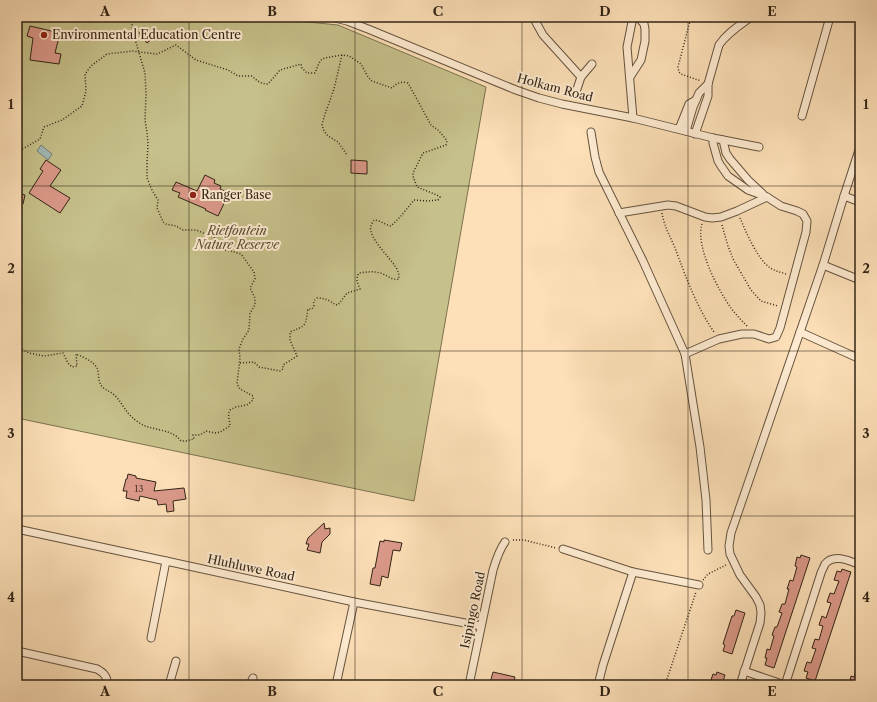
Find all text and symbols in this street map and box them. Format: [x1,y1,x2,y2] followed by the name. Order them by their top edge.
[99,3,111,19] text: A
[267,3,277,19] text: B
[433,3,443,19] text: C
[599,3,611,19] text: D
[767,3,777,19] text: E
[52,27,241,42] place label: Environmental Education Centre
[39,30,49,40] marker: Environmental Education Centre
[516,70,595,105] street label: Holkam Road
[8,96,14,112] text: 1
[863,96,869,112] text: 1
[201,187,272,202] place label: Ranger Base
[188,190,198,200] marker: Ranger Base
[194,223,280,252] park label: Rietfontein Nature Reserve
[7,260,15,276] text: 2
[862,260,870,276] text: 2
[7,425,15,441] text: 3
[862,425,870,441] text: 3
[134,482,144,495] house number: 13
[206,551,297,584] street label: Hluhluwe Road
[457,569,488,650] street label: Isipingo Road
[7,589,15,605] text: 4
[862,589,870,605] text: 4
[99,683,111,699] text: A
[267,683,277,699] text: B
[433,683,443,699] text: C
[599,683,611,699] text: D
[767,683,777,699] text: E

